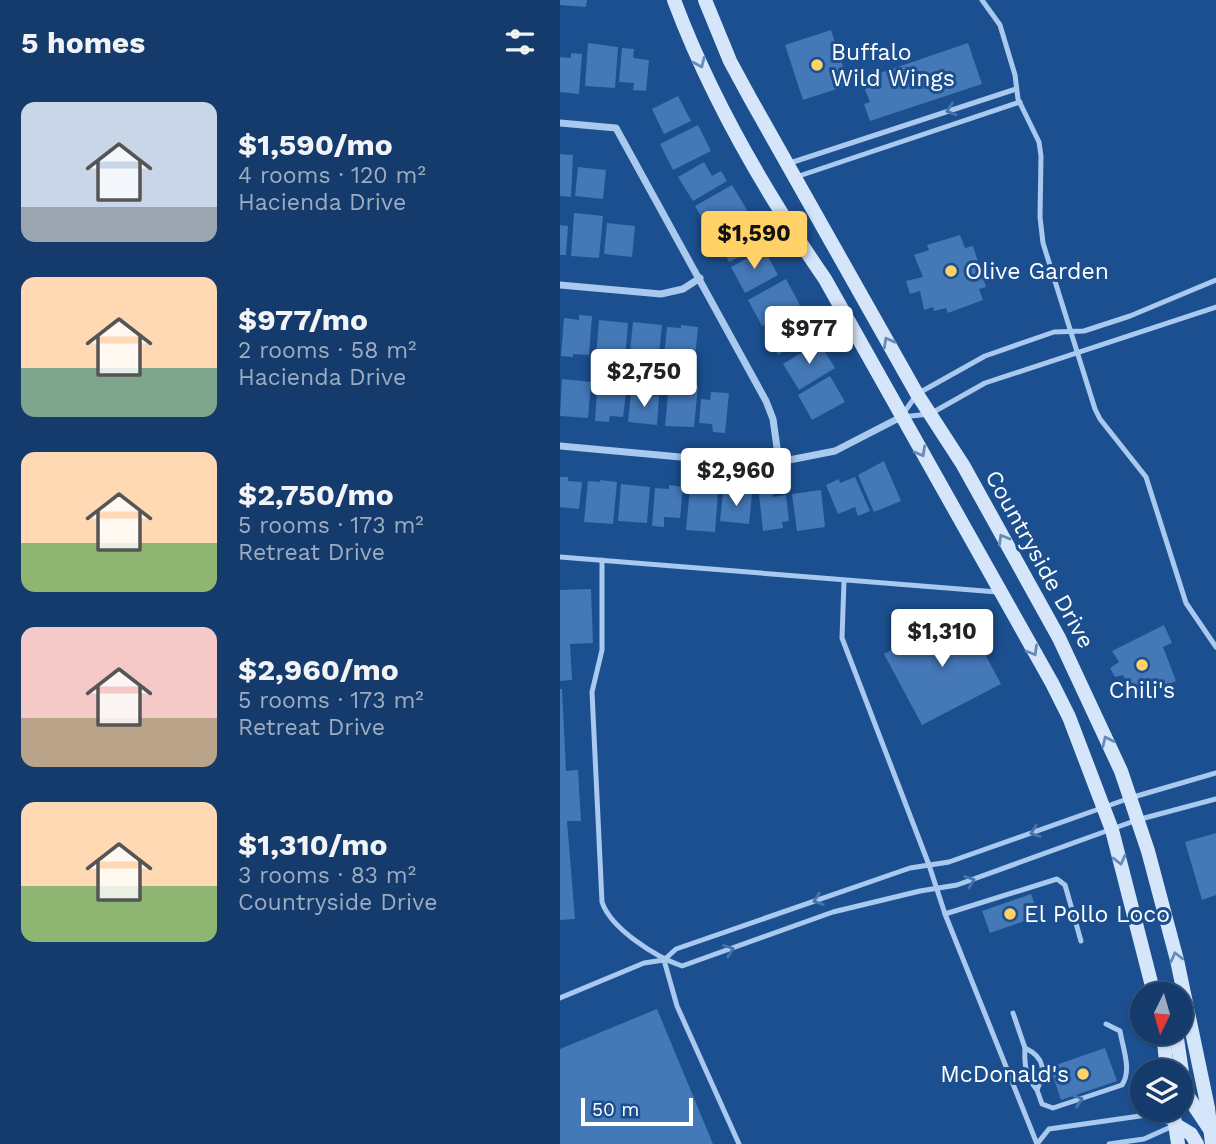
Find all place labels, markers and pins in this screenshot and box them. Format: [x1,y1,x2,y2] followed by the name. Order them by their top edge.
[831,39,955,92] place label: Buffalo Wild Wings
[809,57,825,73] marker: Buffalo Wild Wings
[697,212,811,271] pin: $1,590
[965,258,1109,285] place label: Olive Garden
[943,263,959,279] marker: Olive Garden
[768,306,850,366] pin: $977
[587,350,701,409] pin: $2,750
[679,448,793,508] pin: $2,960
[885,610,999,669] pin: $1,310
[1134,657,1150,673] marker: Chili's
[1109,677,1175,704] place label: Chili's
[1024,901,1170,928] place label: El Pollo Loco
[1002,906,1018,922] marker: El Pollo Loco
[940,1061,1069,1088] place label: McDonald's
[1075,1066,1091,1082] marker: McDonald's

